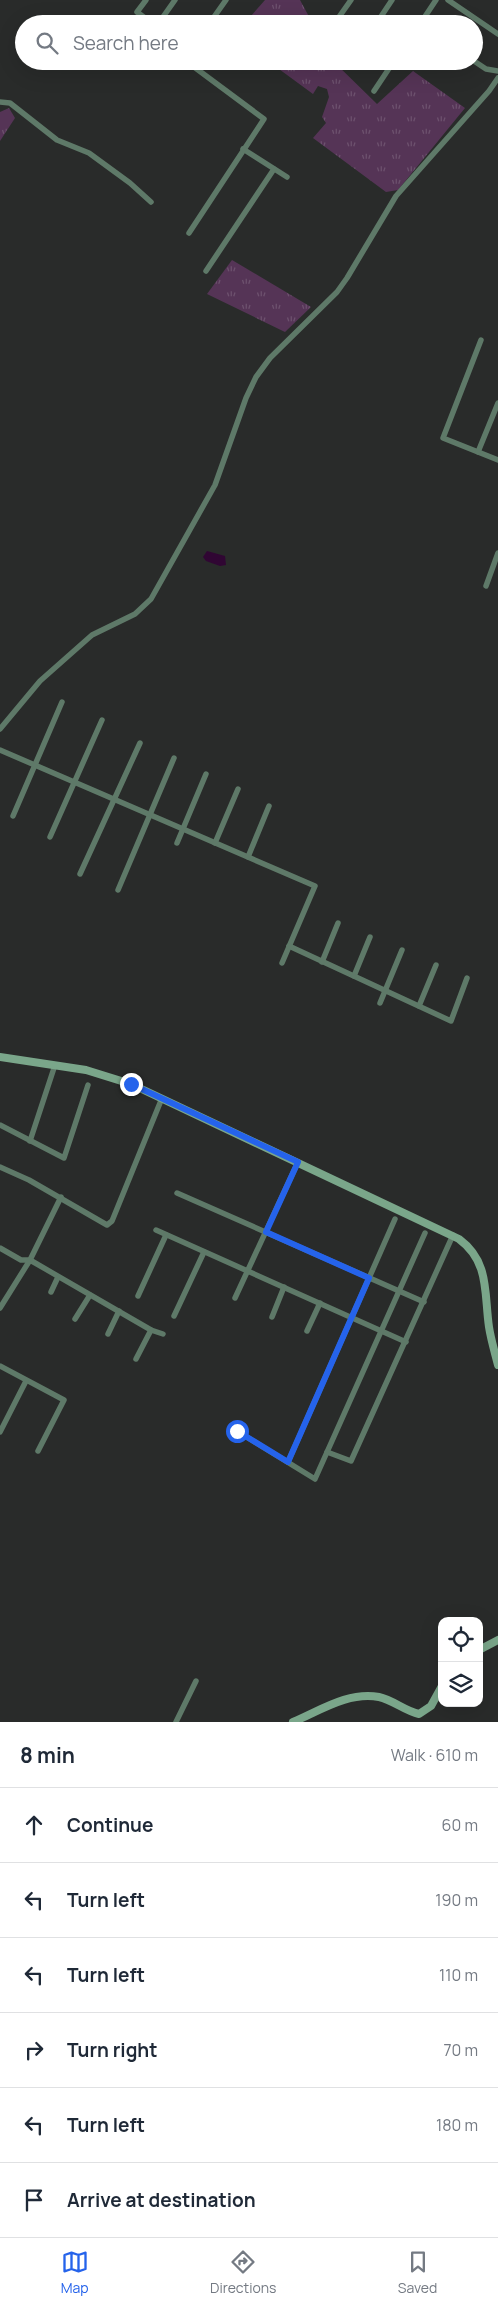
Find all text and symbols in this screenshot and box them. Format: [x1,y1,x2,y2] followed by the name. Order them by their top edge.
[15,15,483,70] search box
[33,29,61,57] icon: search
[73,30,179,56] text: Search here
[120,1073,143,1096] route end
[226,1420,249,1443] route start
[438,1617,483,1707] map controls
[438,1617,483,1662] button: locate
[438,1662,483,1707] button: layers
[20,1741,75,1769] text: 8 min
[391,1744,478,1766] text: Walk · 610 m
[20,1811,48,1839] icon: ahead
[67,1812,153,1838] text: Continue
[442,1814,478,1836] text: 60 m
[20,1886,48,1914] icon: left
[67,1887,145,1913] text: Turn left
[435,1889,478,1911] text: 190 m
[20,1961,48,1989] icon: left
[67,1962,145,1988] text: Turn left
[439,1964,478,1986] text: 110 m
[20,2036,48,2064] icon: right
[67,2037,157,2063] text: Turn right
[443,2039,478,2061] text: 70 m
[20,2111,48,2139] icon: left
[67,2112,145,2138] text: Turn left
[436,2114,478,2136] text: 180 m
[20,2186,48,2214] icon: arrive
[67,2187,256,2213] text: Arrive at destination
[61,2248,89,2297] tab: Map
[210,2248,276,2297] tab: Directions
[398,2248,437,2297] tab: Saved

